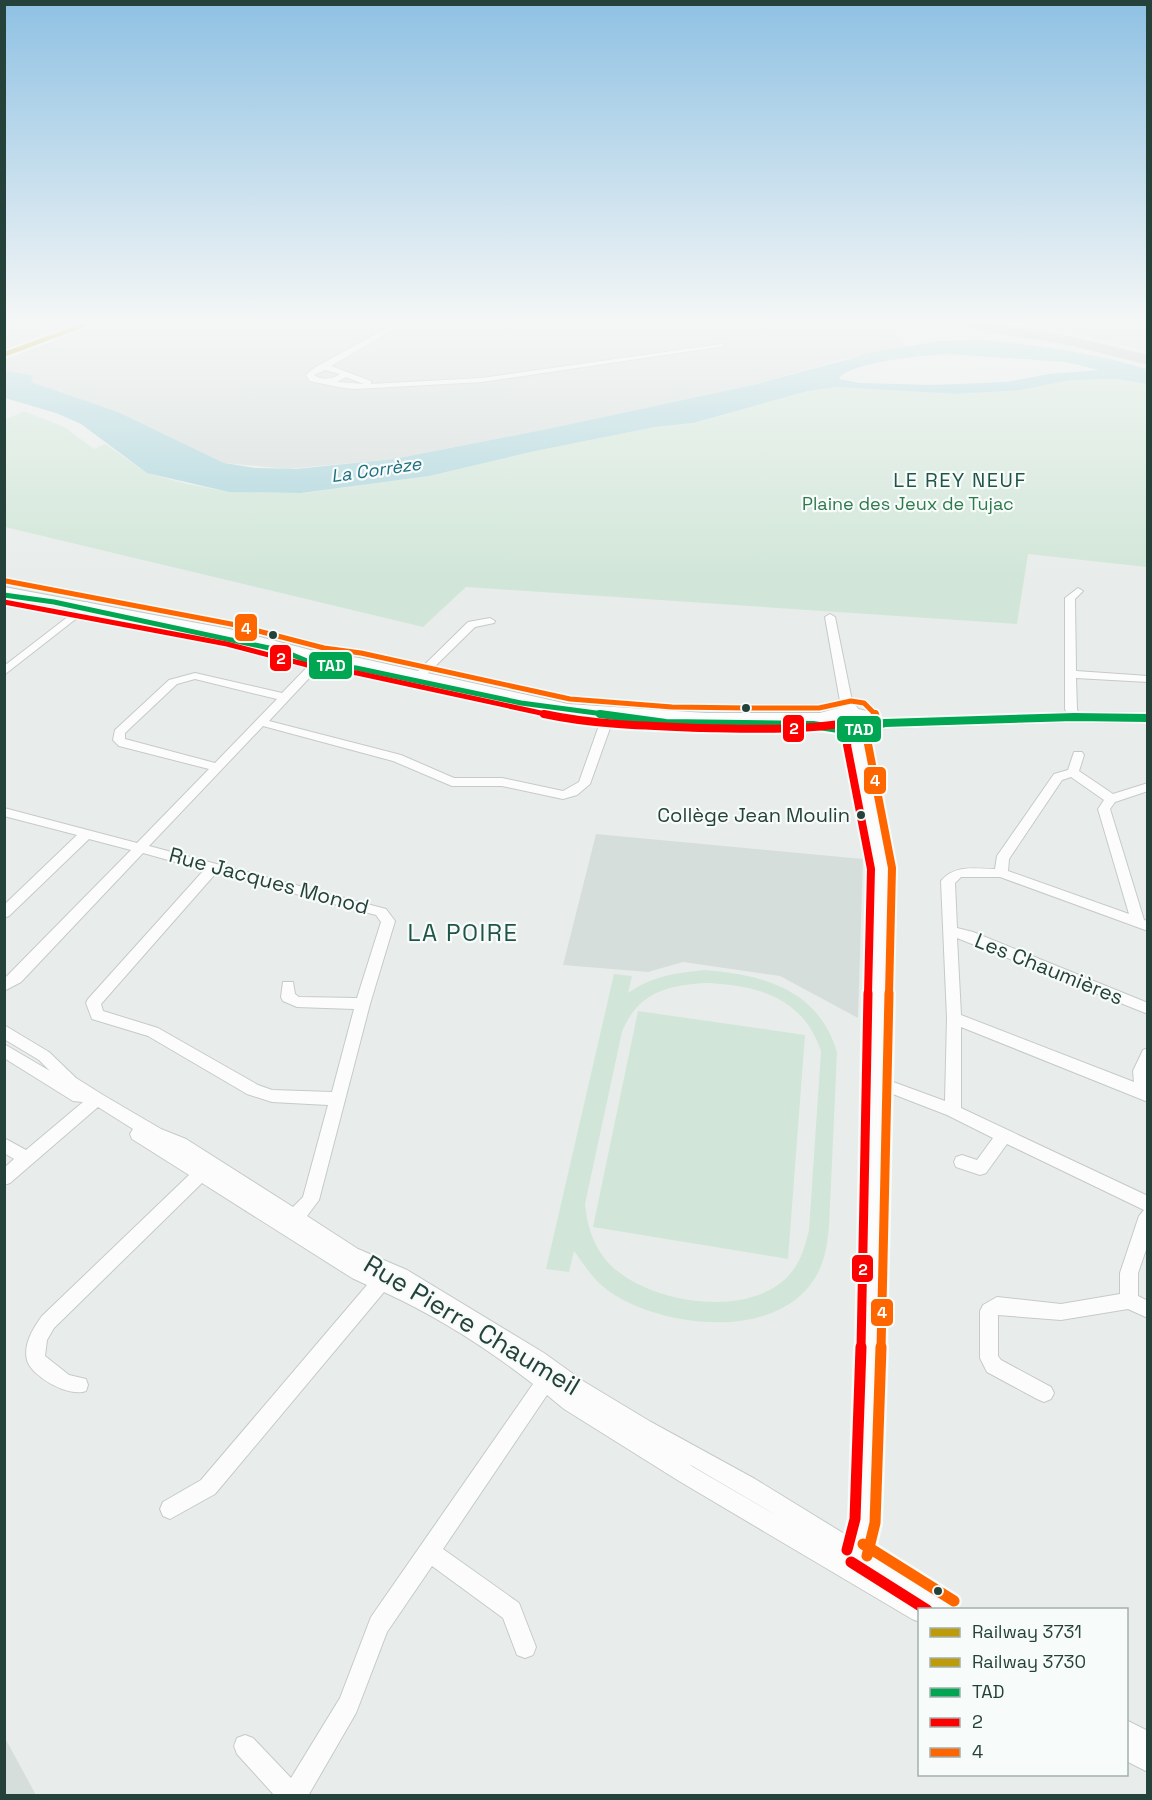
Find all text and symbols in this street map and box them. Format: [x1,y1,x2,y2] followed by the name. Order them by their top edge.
[329,452,424,487] water label: La Corrèze
[893,467,1027,493] district label: LE REY NEUF
[802,492,1014,515] park label: Plaine des Jeux de Tujac
[234,613,258,642] line badge: 4
[241,618,251,639] text: 4
[267,629,279,641] unlabelled marker
[269,644,292,672] line badge: 2
[276,648,286,669] text: 2
[308,651,353,680] line badge: TAD
[316,655,346,676] text: TAD
[740,702,752,714] unlabelled marker
[782,714,805,743] line badge: 2
[836,715,882,743] line badge: TAD
[789,718,799,739] text: 2
[844,719,874,740] text: TAD
[863,766,887,795] line badge: 4
[870,770,880,791] text: 4
[657,802,850,828] place label: Collège Jean Moulin
[855,809,867,821] marker: Collège Jean Moulin
[166,841,372,920] street label: Rue Jacques Monod
[407,917,519,948] district label: LA POIRE
[971,926,1127,1011] street label: Les Chaumières
[358,1247,586,1403] street label: Rue Pierre Chaumeil
[851,1254,874,1283] line badge: 2
[858,1259,868,1280] text: 2
[870,1298,894,1327] line badge: 4
[877,1302,887,1323] text: 4
[932,1585,944,1597] unlabelled marker
[918,1608,1128,1776] legend
[972,1620,1082,1643] text: Railway 3731
[972,1650,1086,1673] text: Railway 3730
[972,1680,1005,1703] text: TAD
[972,1710,983,1733] text: 2
[972,1740,983,1763] text: 4

